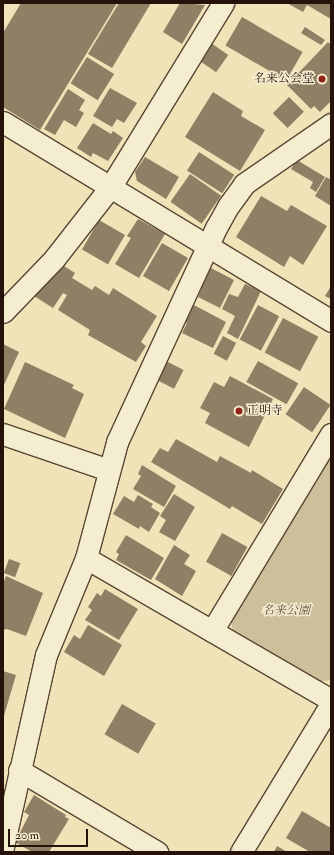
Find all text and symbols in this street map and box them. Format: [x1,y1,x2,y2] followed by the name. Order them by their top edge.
[254,72,314,86] place label: 名来公会堂
[317,74,327,84] marker: 名来公会堂
[247,404,283,418] place label: 正明寺
[234,406,244,416] marker: 正明寺
[262,604,310,618] park label: 名来公園
[10,821,90,847] scale bar
[15,828,39,843] text: 20 m

